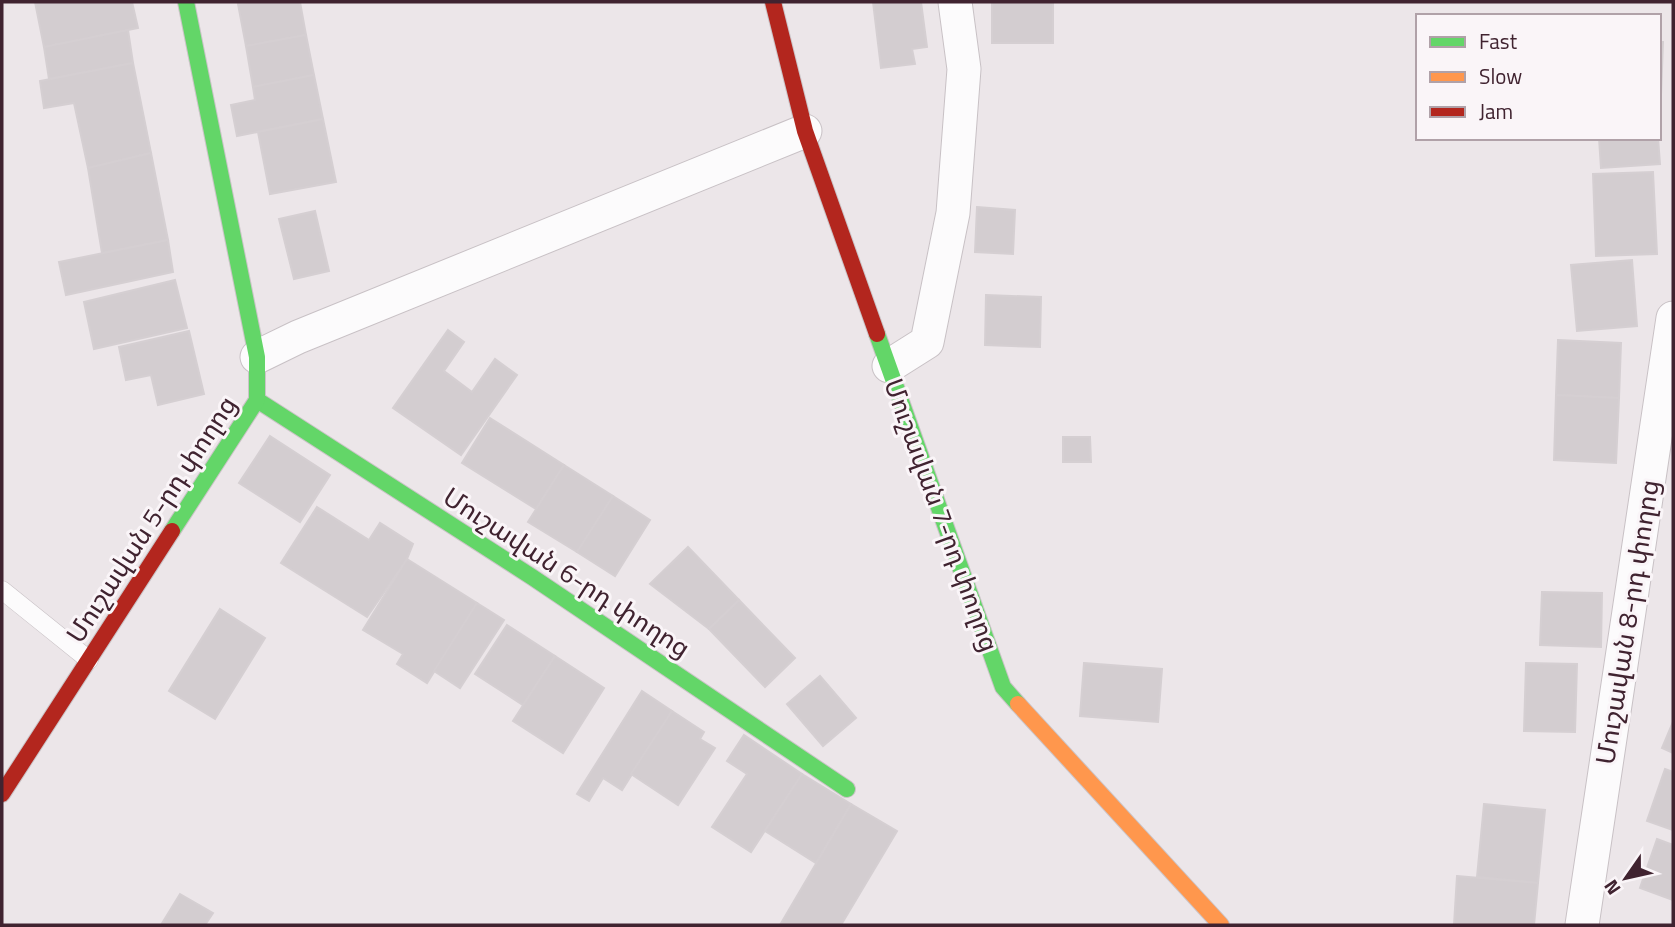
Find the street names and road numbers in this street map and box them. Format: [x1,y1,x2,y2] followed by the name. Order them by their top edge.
[874,373,1010,657] street label: Մուշավան 7-րդ փողոց
[56,388,246,650] street label: Մուշավան 5-րդ փողոց
[436,477,698,667] street label: Մուշավան 6-րդ փողոց
[1585,477,1669,767] street label: Մուշավան 8-րդ փողոց

